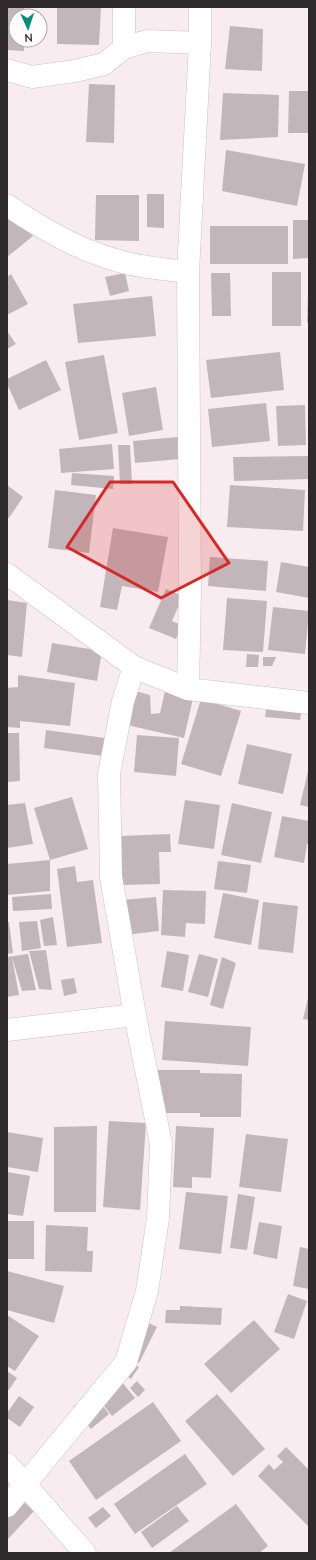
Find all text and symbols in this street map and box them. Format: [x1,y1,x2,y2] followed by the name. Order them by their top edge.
[8,8,48,48] north arrow
[24,30,33,45] text: N

